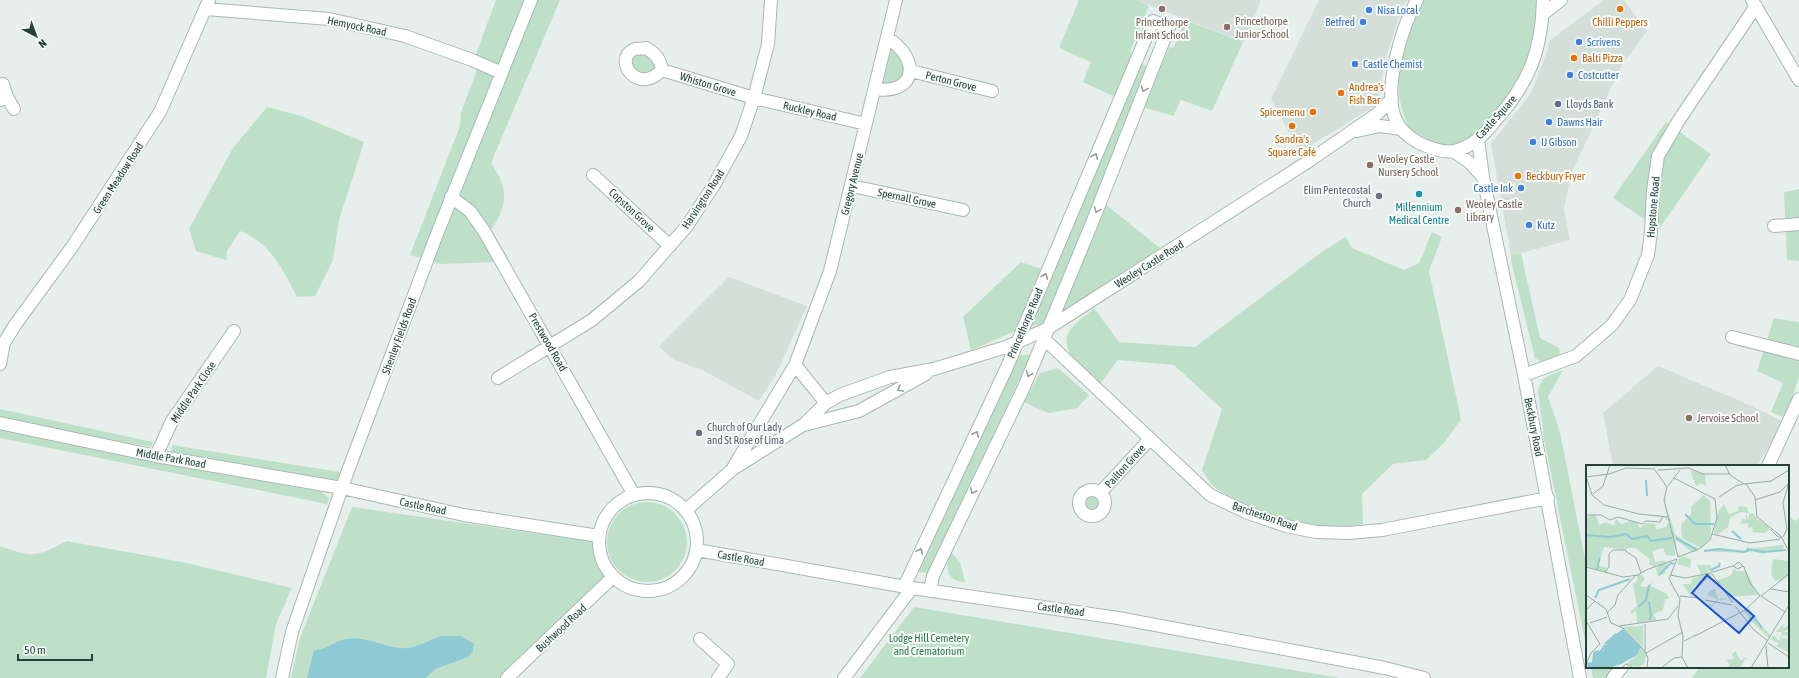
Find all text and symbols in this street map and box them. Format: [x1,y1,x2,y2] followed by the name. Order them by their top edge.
[1157,4,1167,14] marker: Princethorpe Infant School
[1377,4,1418,16] place label: Nisa Local
[1615,4,1625,14] marker: Chilli Peppers
[1364,5,1374,15] marker: Nisa Local
[326,14,388,38] street label: Hemyock Road
[1235,15,1289,40] place label: Princethorpe Junior School
[16,16,56,56] north arrow
[1135,16,1189,41] place label: Princethorpe Infant School
[1325,16,1355,28] place label: Betfred
[1592,16,1648,28] place label: Chilli Peppers
[1358,17,1368,27] marker: Betfred
[1222,22,1232,32] marker: Princethorpe Junior School
[1587,36,1620,48] place label: Scrivens
[36,37,49,50] text: N
[1574,37,1584,47] marker: Scrivens
[1582,52,1623,64] place label: Balti Pizza
[1569,53,1579,63] marker: Balti Pizza
[1363,58,1422,70] place label: Castle Chemist
[1350,59,1360,69] marker: Castle Chemist
[924,69,978,93] street label: Perton Grove
[1578,69,1620,81] place label: Costcutter
[678,70,738,98] street label: Whiston Grove
[1565,70,1575,80] marker: Costcutter
[1349,81,1384,106] place label: Andrea's Fish Bar
[1141,85,1149,92] one-way arrow
[1336,88,1346,98] marker: Andrea's Fish Bar
[1473,93,1519,141] street label: Castle Square
[1566,98,1614,110] place label: Lloyds Bank
[782,99,838,123] street label: Ruckley Road
[1553,99,1563,109] marker: Lloyds Bank
[1260,106,1305,118] place label: Spicemenu
[1308,107,1318,117] marker: Spicemenu
[1557,116,1604,128] place label: Dawns Hair
[1544,117,1554,127] marker: Dawns Hair
[1287,121,1297,131] marker: Sandra's Square Café
[1268,133,1316,158] place label: Sandra's Square Café
[1541,136,1577,148] place label: IJ Gibson
[1528,137,1538,147] marker: IJ Gibson
[90,140,146,216] street label: Green Meadow Road
[838,152,866,216] street label: Gregory Avenue
[1091,153,1099,160] one-way arrow
[1378,153,1439,178] place label: Weoley Castle Nursery School
[1365,160,1375,170] marker: Weoley Castle Nursery School
[679,167,727,231] street label: Harvington Road
[1526,170,1586,182] place label: Beckbury Fryer
[1513,171,1523,181] marker: Beckbury Fryer
[1644,176,1662,238] street label: Hopstone Road
[1474,182,1513,194] place label: Castle Ink
[1516,183,1526,193] marker: Castle Ink
[1304,184,1371,209] place label: Elim Pentecostal Church
[607,186,657,234] street label: Copston Grove
[877,186,937,210] street label: Spernall Grove
[1414,189,1424,199] marker: Millennium Medical Centre
[1374,191,1384,201] marker: Elim Pentecostal Church
[1466,198,1522,223] place label: Weoley Castle Library
[1389,201,1449,226] place label: Millennium Medical Centre
[1453,205,1463,215] marker: Weoley Castle Library
[1094,206,1102,214] one-way arrow
[1537,219,1555,231] place label: Kutz
[1524,220,1534,230] marker: Kutz
[1112,238,1186,290] street label: Weoley Castle Road
[1041,273,1049,280] one-way arrow
[1005,286,1045,360] street label: Princethorpe Road
[380,296,418,376] street label: Shenley Fields Road
[527,311,569,373] street label: Prestwood Road
[168,359,218,425] street label: Middle Park Close
[1025,370,1033,377] one-way arrow
[897,384,904,391] one-way arrow
[1522,396,1546,458] street label: Beckbury Road
[1697,412,1759,424] place label: Jervoise School
[1684,413,1694,423] marker: Jervoise School
[707,421,784,446] place label: Church of Our Lady and St Rose of Lima
[694,428,704,438] marker: Church of Our Lady and St Rose of Lima
[971,430,979,438] one-way arrow
[1102,442,1148,490] street label: Pailton Grove
[135,446,207,470] street label: Middle Park Road
[1586,465,1789,668] inset map
[970,487,978,495] one-way arrow
[399,495,447,517] street label: Castle Road
[1231,499,1299,533] street label: Barcheston Road
[717,548,765,568] street label: Castle Road
[915,548,923,555] one-way arrow
[1037,600,1085,618] street label: Castle Road
[533,602,589,654] street label: Bushwood Road
[889,632,970,657] park label: Lodge Hill Cemetery and Crematorium
[18,636,92,662] scale bar
[24,643,46,657] text: 50 m

